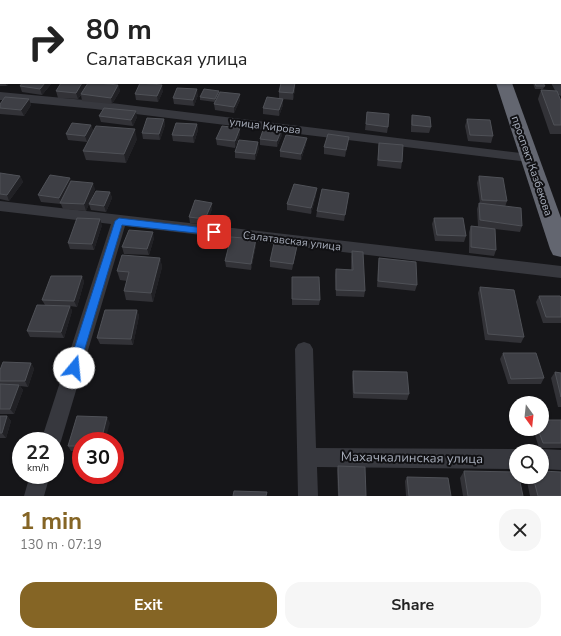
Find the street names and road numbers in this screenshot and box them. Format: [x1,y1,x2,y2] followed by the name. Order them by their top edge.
[229,114,302,138] street label: улица Кирова
[508,114,556,218] street label: проспект Казбекова
[242,228,342,254] street label: Салатавская улица
[341,448,483,468] street label: Махачкалинская улица

